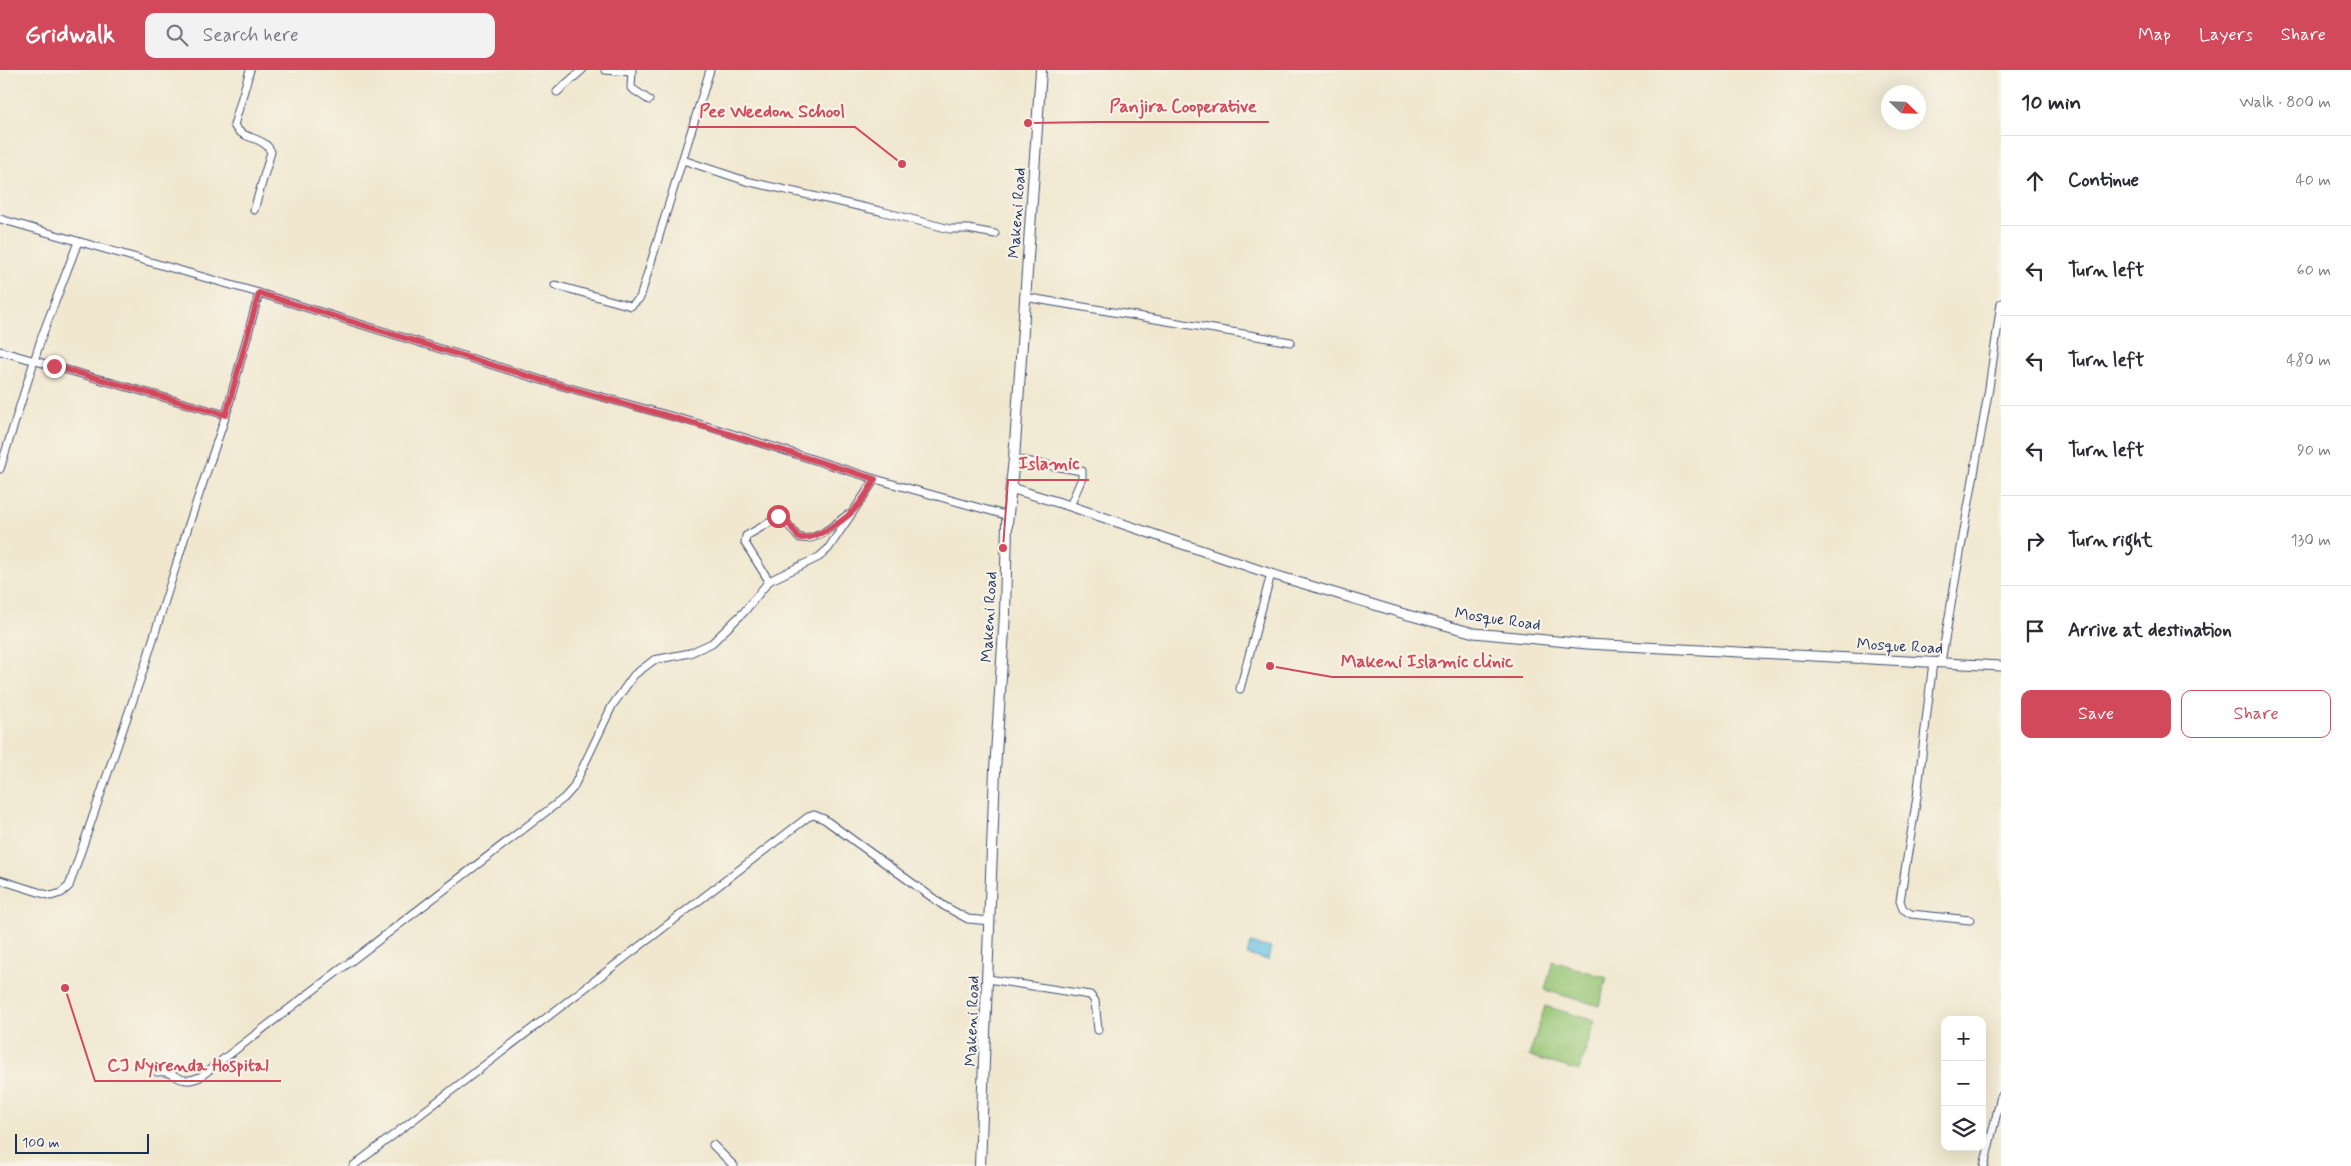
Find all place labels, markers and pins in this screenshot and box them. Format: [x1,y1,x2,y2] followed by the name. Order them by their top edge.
[1098,89,1269,122] callout: Panjira Cooperative
[689,94,855,127] callout: Pee Weedon School
[1008,447,1089,480] callout: Islamic
[1332,644,1523,677] callout: Makeni Islamic clinic
[95,1048,281,1081] callout: CJ Nyirenda Hospital

